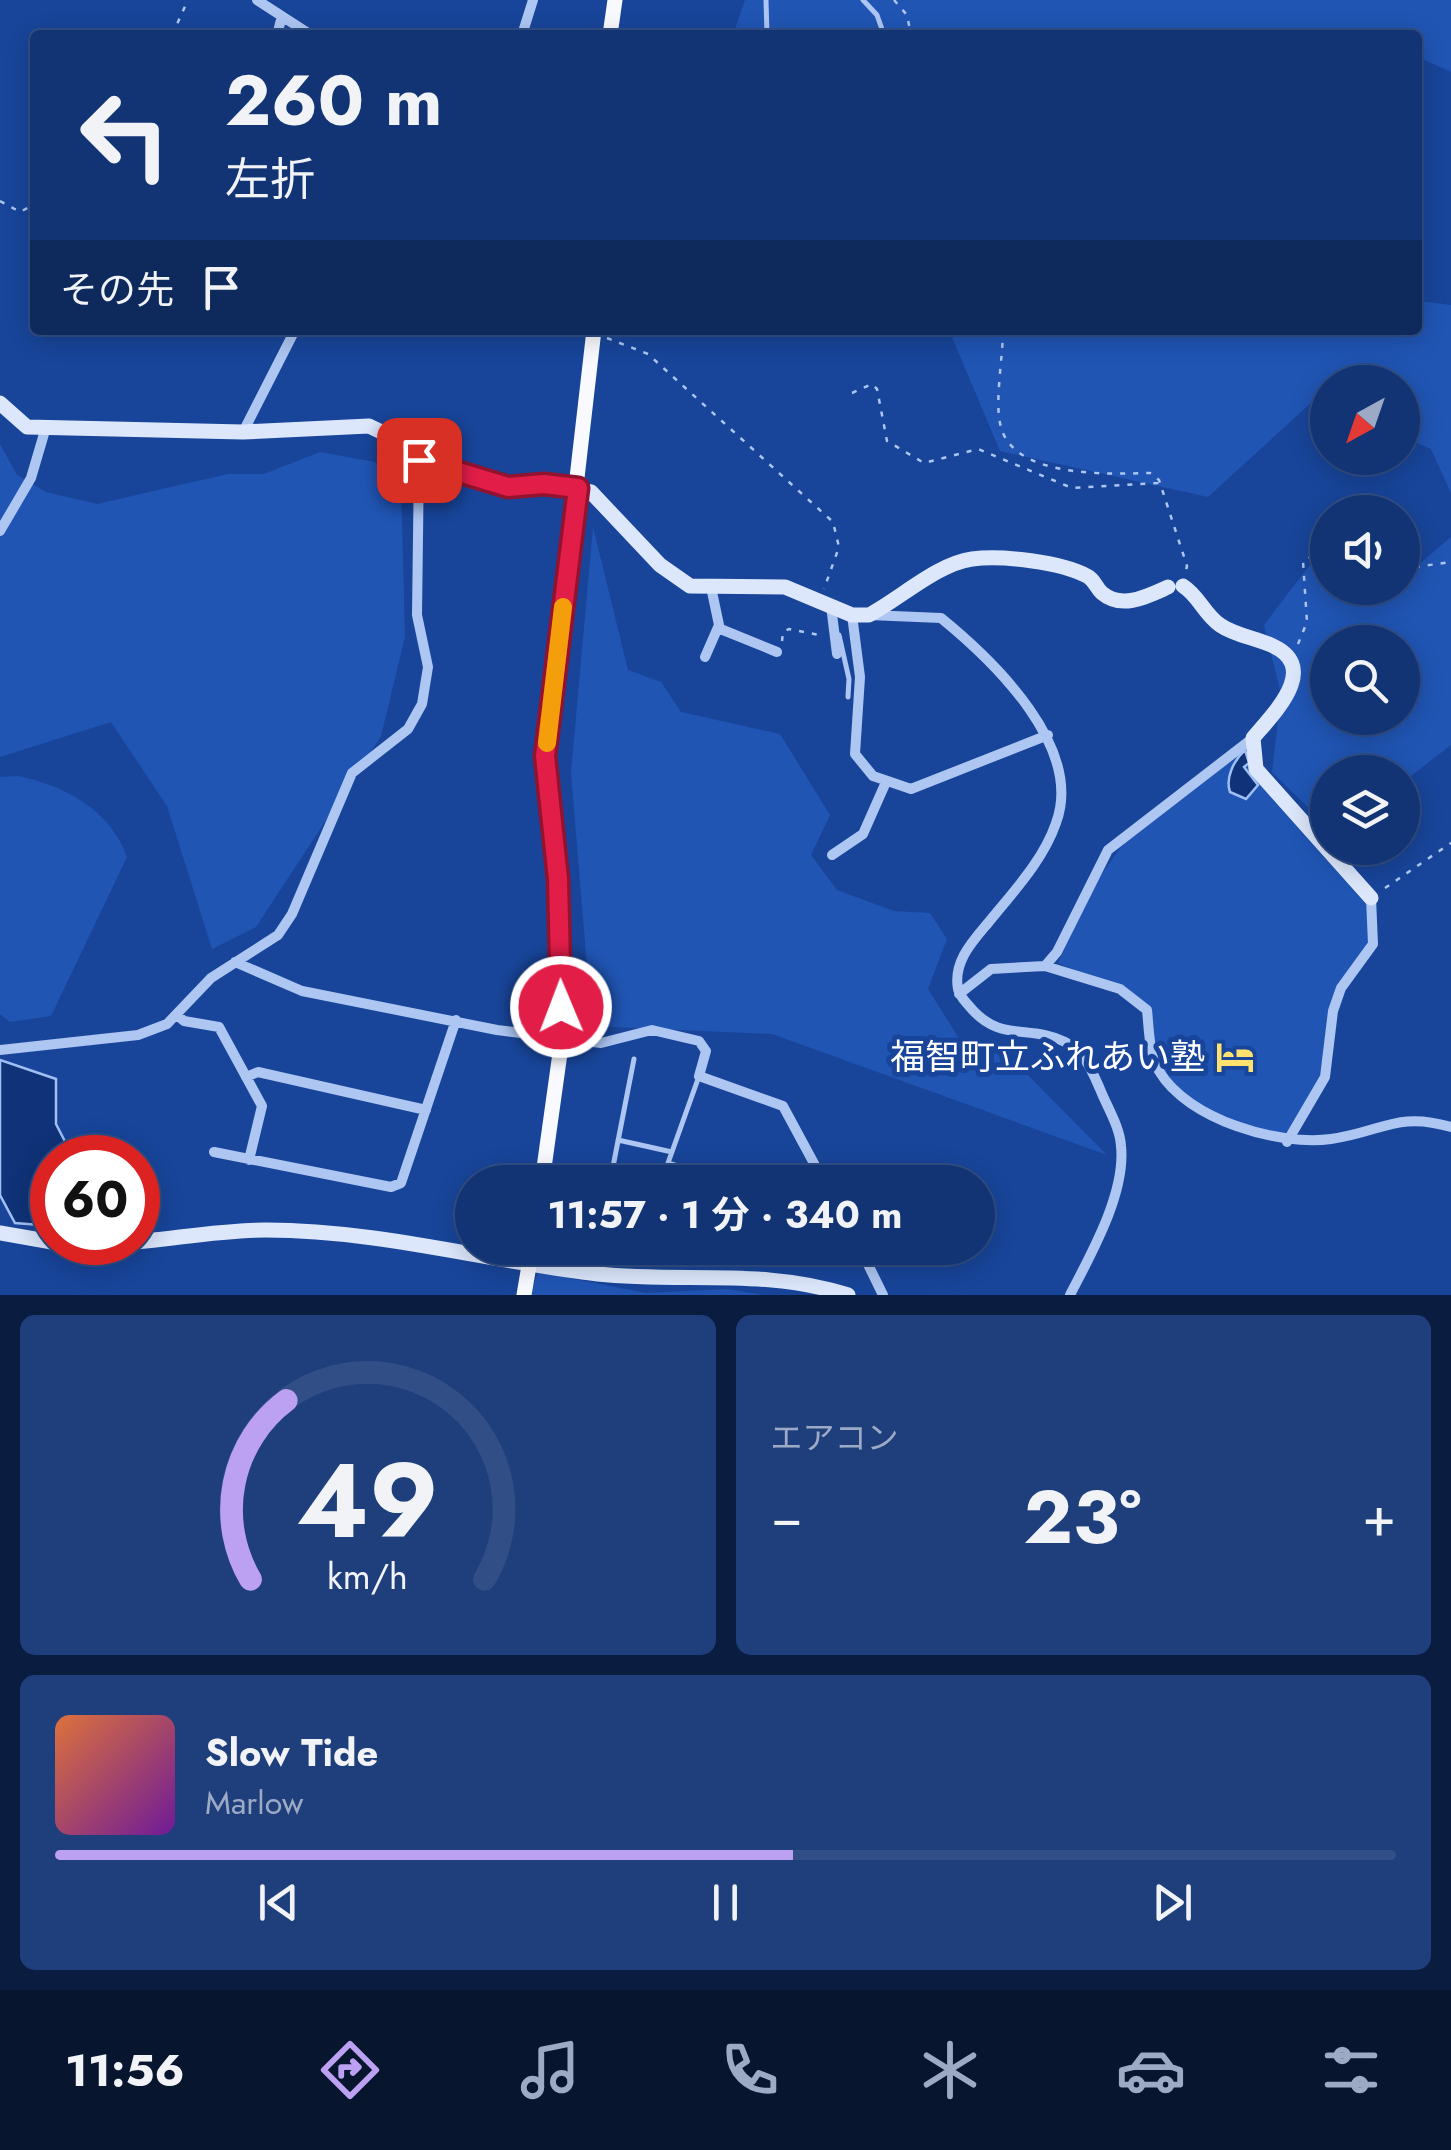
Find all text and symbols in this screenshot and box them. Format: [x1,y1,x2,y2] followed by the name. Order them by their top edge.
[225,50,443,151] text: 260 m
[60,70,190,200] icon: left
[225,147,315,212] text: 左折
[194,260,249,315] icon: arrive
[60,262,174,317] text: その先
[1310,365,1420,475] north arrow
[1310,365,1420,865] map controls
[377,418,462,503] pin
[392,433,447,488] icon: arrive
[1310,495,1420,605] button: sound
[1310,625,1420,735] button: search
[1310,755,1420,865] button: layers
[509,955,613,1059] position arrow
[890,1032,1205,1082] place label: 福智町立ふれあい塾
[1214,1036,1256,1078] hotel icon: 福智町立ふれあい塾
[30,1135,160,1265] speed limit sign: 60
[548,1187,903,1242] text: 11:57 · 1 分 · 340 m
[771,1415,899,1461] text: エアコン
[297,1426,439,1576] text: 49
[1024,1463,1142,1571] text: 23°
[771,1477,803,1557] text: −
[1362,1477,1396,1557] text: +
[327,1551,408,1602] text: km/h
[205,1725,378,1780] text: Slow Tide
[205,1780,303,1826] text: Marlow
[251,1875,306,1930] icon: previous
[698,1875,753,1930] icon: pause
[1145,1875,1200,1930] icon: next
[315,2035,385,2105] icon: directions
[515,2035,585,2105] icon: music
[715,2035,785,2105] icon: phone
[915,2035,985,2105] icon: climate
[1116,2035,1186,2105] icon: car
[1316,2035,1386,2105] icon: filters
[65,2038,185,2103] text: 11:56

